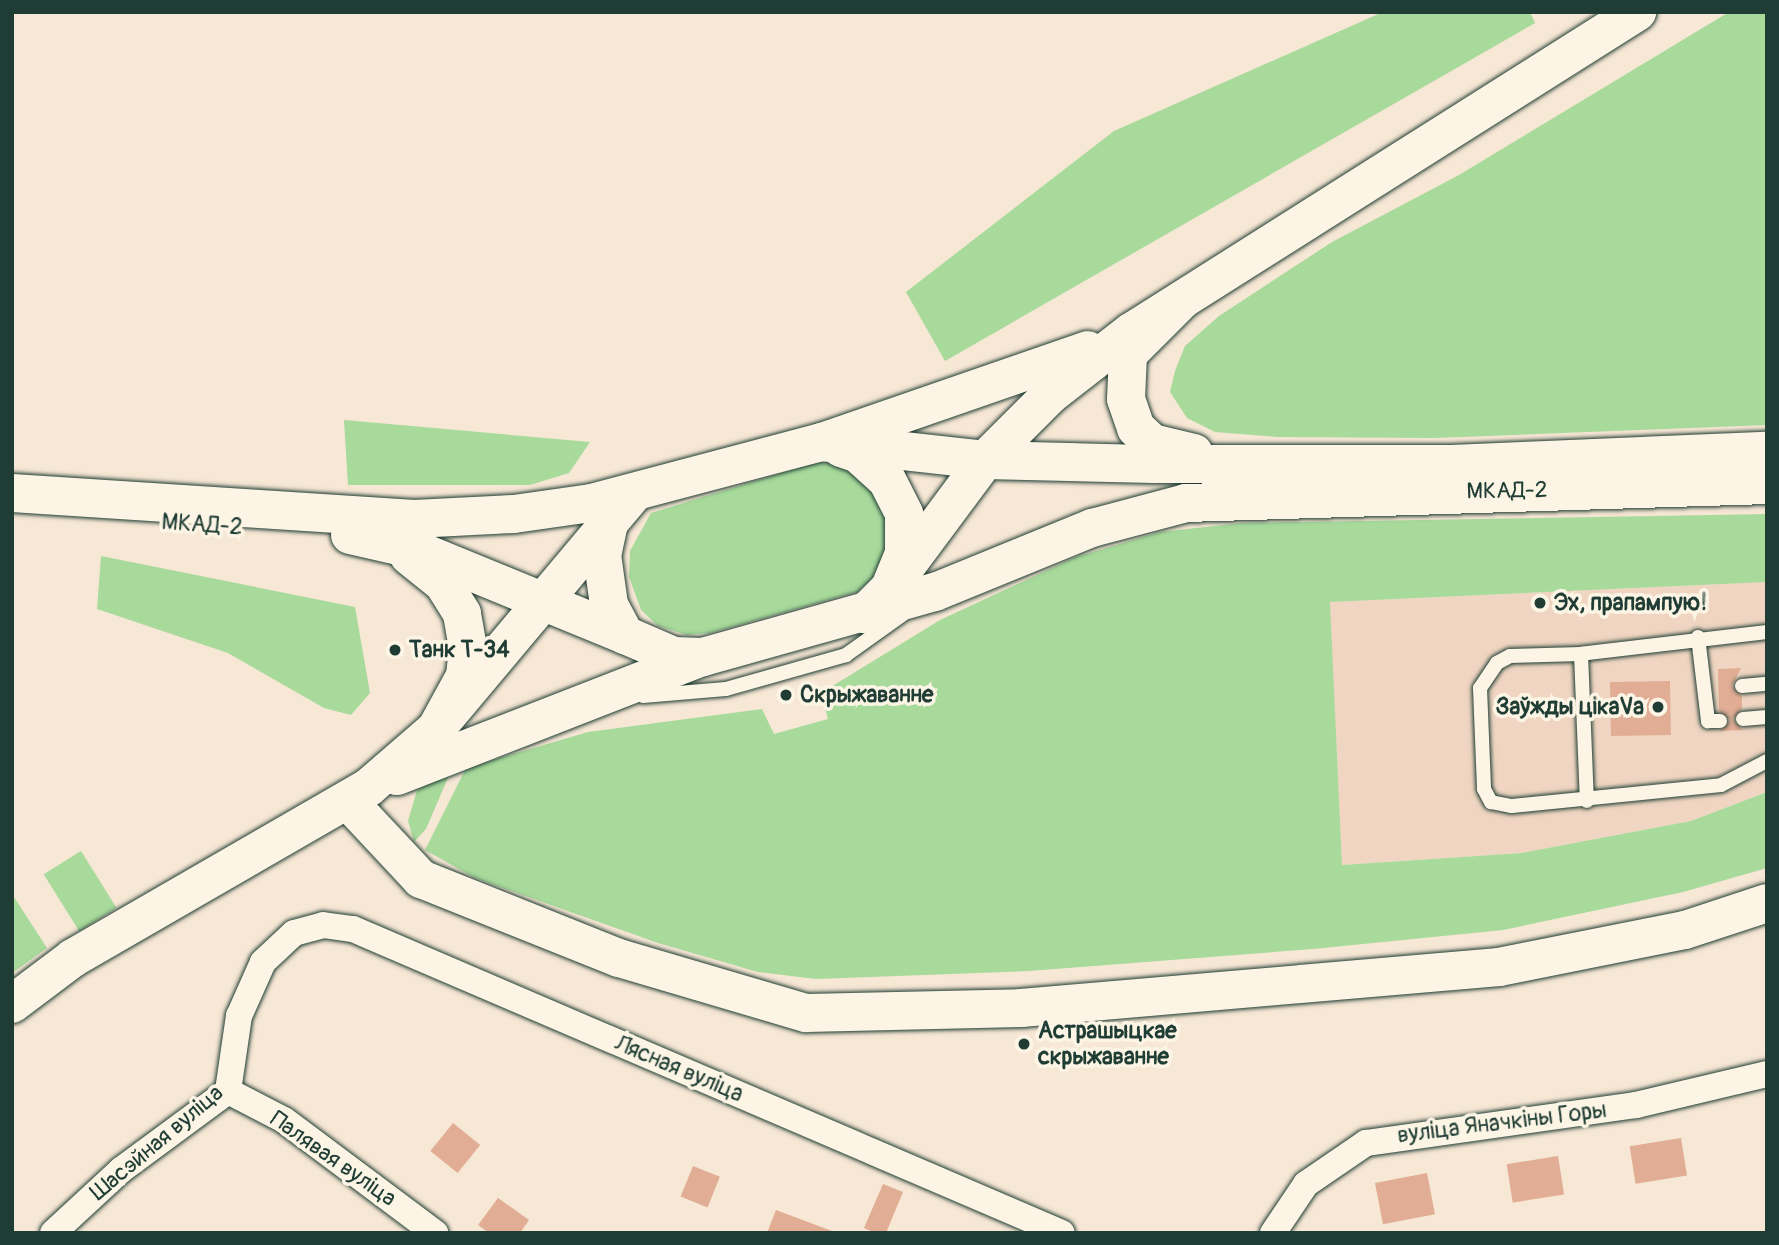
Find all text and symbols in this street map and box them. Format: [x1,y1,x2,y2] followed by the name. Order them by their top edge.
[1466,476,1548,506] street label: МКАД-2
[161,508,243,542] street label: МКАД-2
[1554,589,1707,617] place label: Эх, прапампую!
[1532,595,1548,611] marker: Эх, прапампую!
[409,636,510,664] place label: Танк Т-34
[387,642,403,658] marker: Танк Т-34
[800,681,933,709] place label: Скрыжаванне
[778,687,794,703] marker: Скрыжаванне
[1496,693,1644,721] place label: Заўжды цікаVа
[1650,699,1666,715] marker: Заўжды цікаVа
[1038,1017,1177,1071] place label: Астрашыцкае скрыжаванне
[611,1030,747,1108] street label: Лясная вуліца
[1016,1036,1032,1052] marker: Астрашыцкае скрыжаванне
[85,1079,229,1207] street label: Шасэйная вуліца
[1396,1096,1608,1150] street label: вуліца Яначкіны Горы
[265,1105,401,1213] street label: Палявая вуліца

